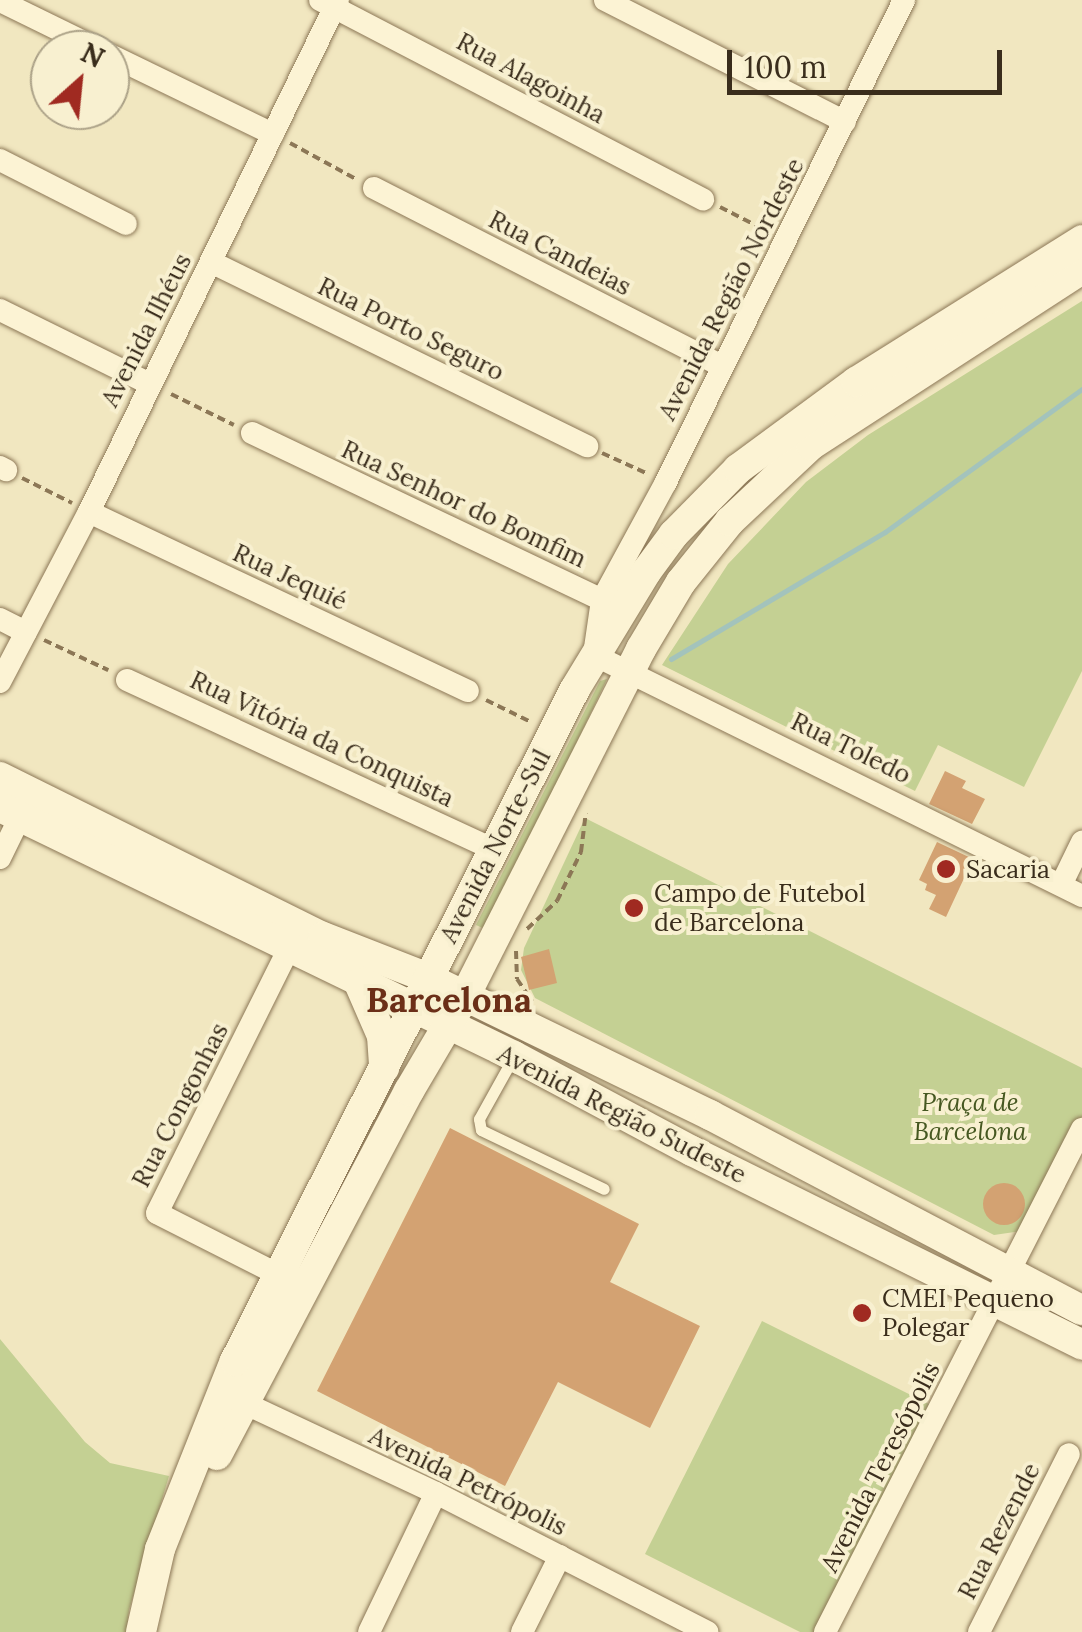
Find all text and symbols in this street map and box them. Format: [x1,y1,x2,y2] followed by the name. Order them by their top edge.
[452,26,610,130] street label: Rua Alagoinha
[30,30,130,130] north arrow
[732,30,1007,92] scale bar
[75,34,111,76] text: N
[744,48,827,86] text: 100 m
[652,153,810,425] street label: Avenida Região Nordeste
[484,204,636,302] street label: Rua Candeias
[94,248,198,412] street label: Avenida Ilhéus
[313,271,509,387] street label: Rua Porto Seguro
[337,434,591,574] street label: Rua Senhor do Bomfim
[228,538,352,616] street label: Rua Jequié
[185,665,459,813] street label: Rua Vitória da Conquista
[786,706,916,790] street label: Rua Toledo
[433,744,557,948] street label: Avenida Norte-Sul
[966,854,1050,884] place label: Sacaria
[935,858,957,880] marker: Sacaria
[654,879,865,938] place label: Campo de Futebol de Barcelona
[623,897,645,919] marker: Campo de Futebol de Barcelona
[366,979,532,1021] district label: Barcelona
[126,1018,234,1192] street label: Rua Congonhas
[493,1038,751,1190] street label: Avenida Região Sudeste
[913,1088,1027,1147] park label: Praça de Barcelona
[882,1284,1054,1343] place label: CMEI Pequeno Polegar
[851,1302,873,1324] marker: CMEI Pequeno Polegar
[814,1357,946,1577] street label: Avenida Teresópolis
[364,1420,572,1542] street label: Avenida Petrópolis
[952,1458,1046,1604] street label: Rua Rezende

